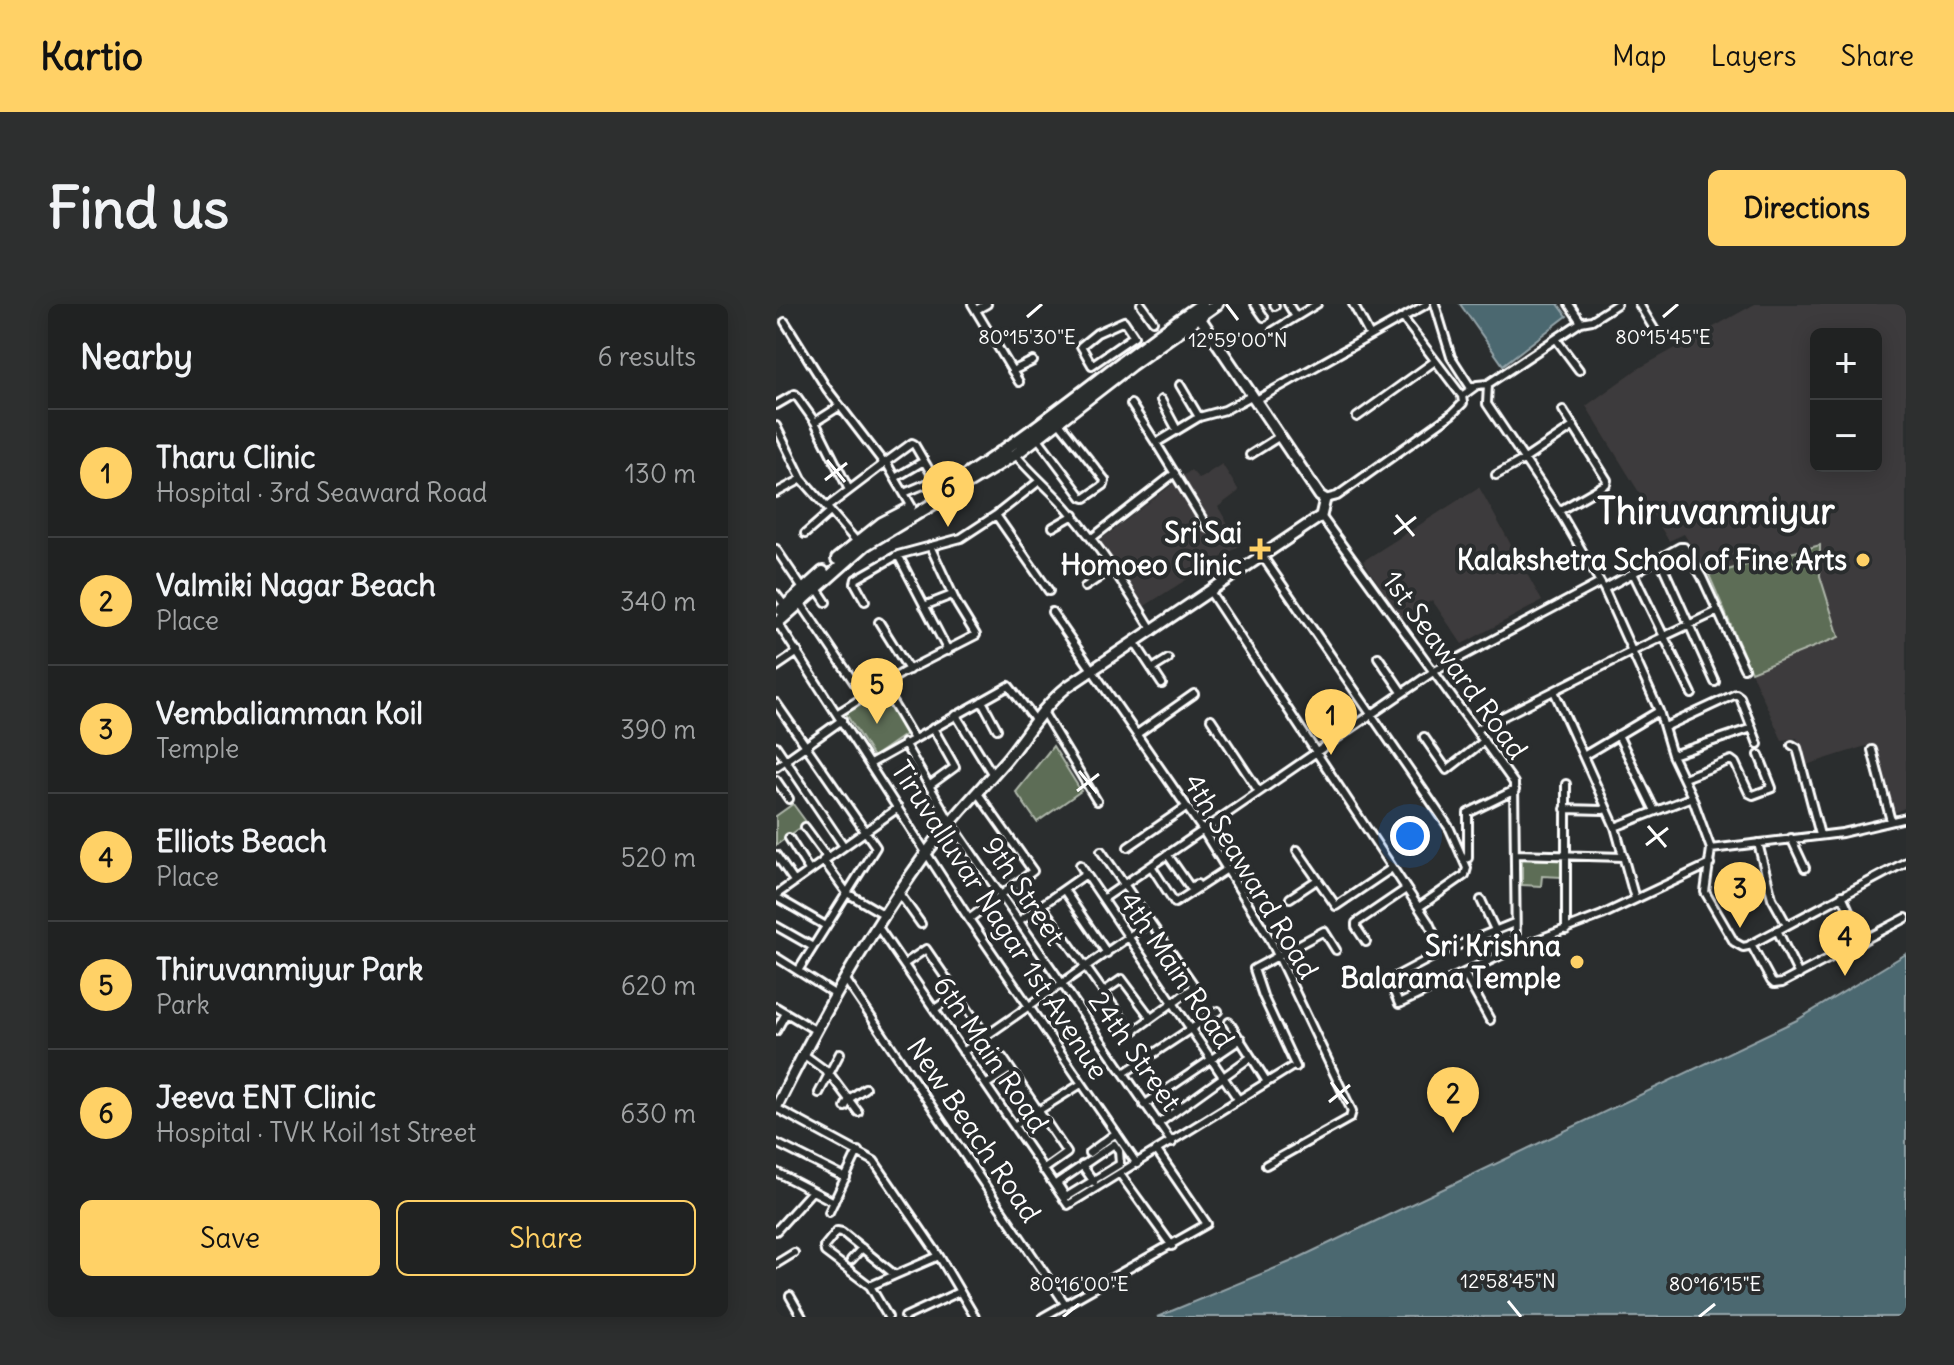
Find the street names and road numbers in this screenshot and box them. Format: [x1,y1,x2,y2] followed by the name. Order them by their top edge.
[1374,564,1536,766] street label: 1st Seaward Road
[883,754,1117,1086] street label: Tiruvalluvar Nagar 1st Avenue
[1176,767,1326,985] street label: 4th Seaward Road
[975,830,1073,952] street label: 9th Street
[1111,885,1243,1055] street label: 4th Main Road
[925,969,1057,1139] street label: 6th Main Road
[1081,984,1189,1118] street label: 24th Street
[899,1031,1049,1229] street label: New Beach Road

